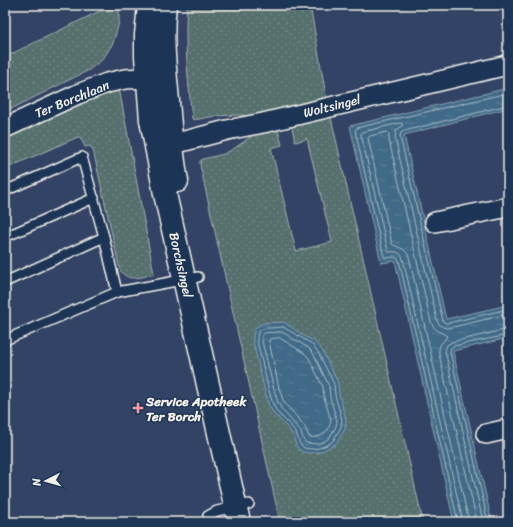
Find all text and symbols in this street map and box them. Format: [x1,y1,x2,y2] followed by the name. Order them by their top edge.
[31,74,113,124] street label: Ter Borchlaan
[301,88,363,124] street label: Woltsingel
[162,230,200,300] street label: Borchsingel
[145,390,247,428] place label: Service Apotheek Ter Borch
[133,403,143,413] marker: Service Apotheek Ter Borch
[26,461,66,501] north arrow
[27,477,47,488] text: N

